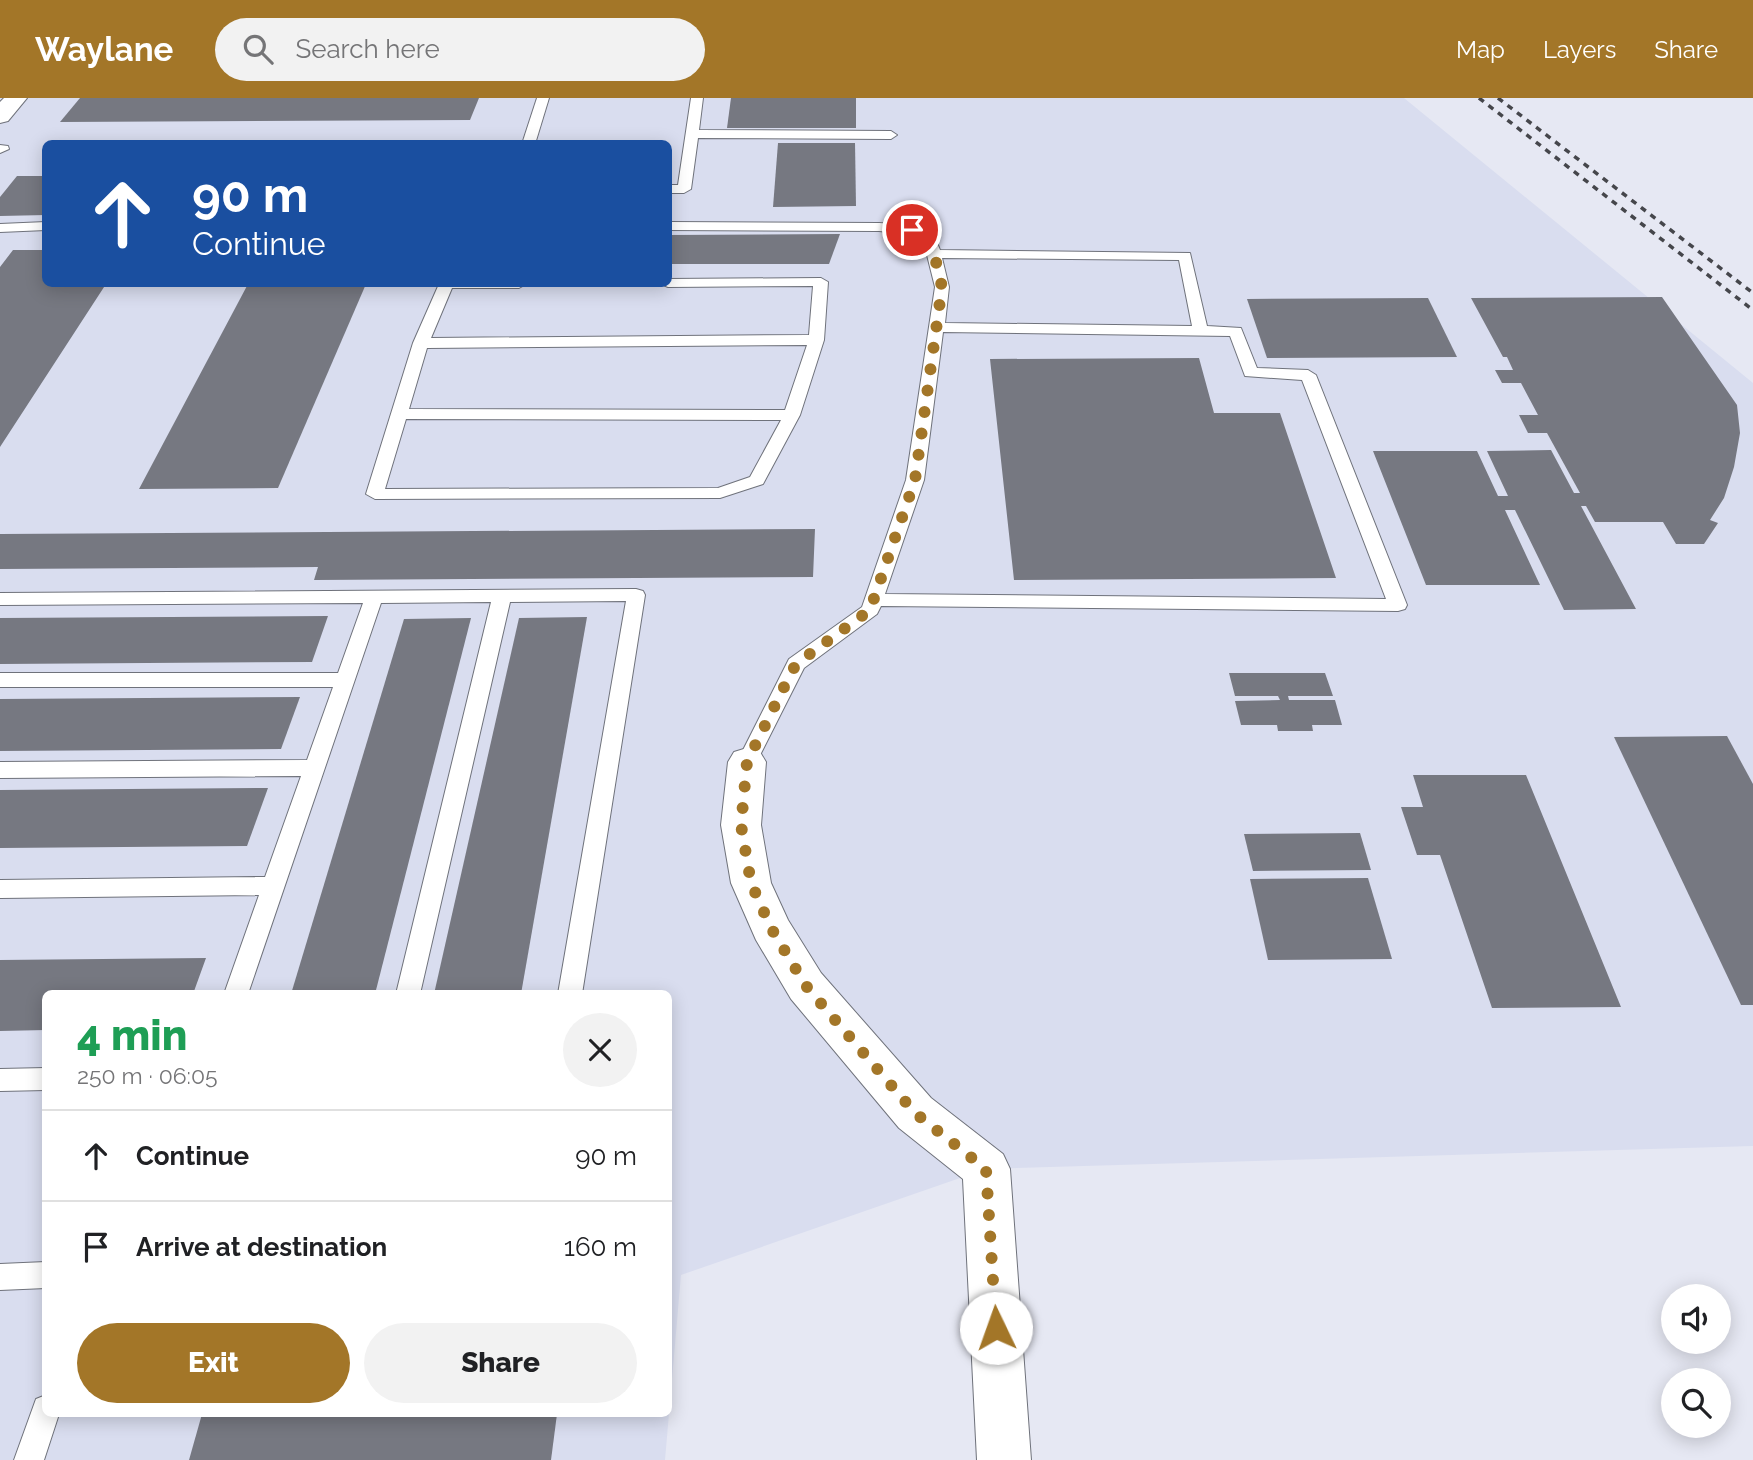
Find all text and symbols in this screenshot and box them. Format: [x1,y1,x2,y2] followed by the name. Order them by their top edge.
[215,18,705,81] search box
[35,30,173,69] text: Waylane
[239,30,277,68] icon: search
[295,34,440,64] text: Search here
[1456,35,1505,64] text: Map
[1543,35,1616,64] text: Layers
[1654,35,1718,64] text: Share
[192,166,308,223] text: 90 m
[77,168,168,259] icon: ahead
[882,200,942,260] pin
[893,211,931,249] icon: arrive
[192,225,326,262] text: Continue
[77,1011,187,1060] text: 4 min
[563,1013,637,1087] button: close
[77,1062,218,1089] text: 250 m · 06:05
[77,1137,115,1175] icon: ahead
[136,1141,249,1171] text: Continue
[575,1141,637,1171] text: 90 m
[77,1228,115,1266] icon: arrive
[136,1232,387,1262] text: Arrive at destination
[564,1232,637,1262] text: 160 m
[1661,1284,1731,1438] map controls
[1661,1284,1731,1354] button: sound
[959,1291,1033,1365] position arrow
[77,1323,350,1403] button: Exit
[364,1323,637,1403] button: Share
[1661,1368,1731,1438] button: search

